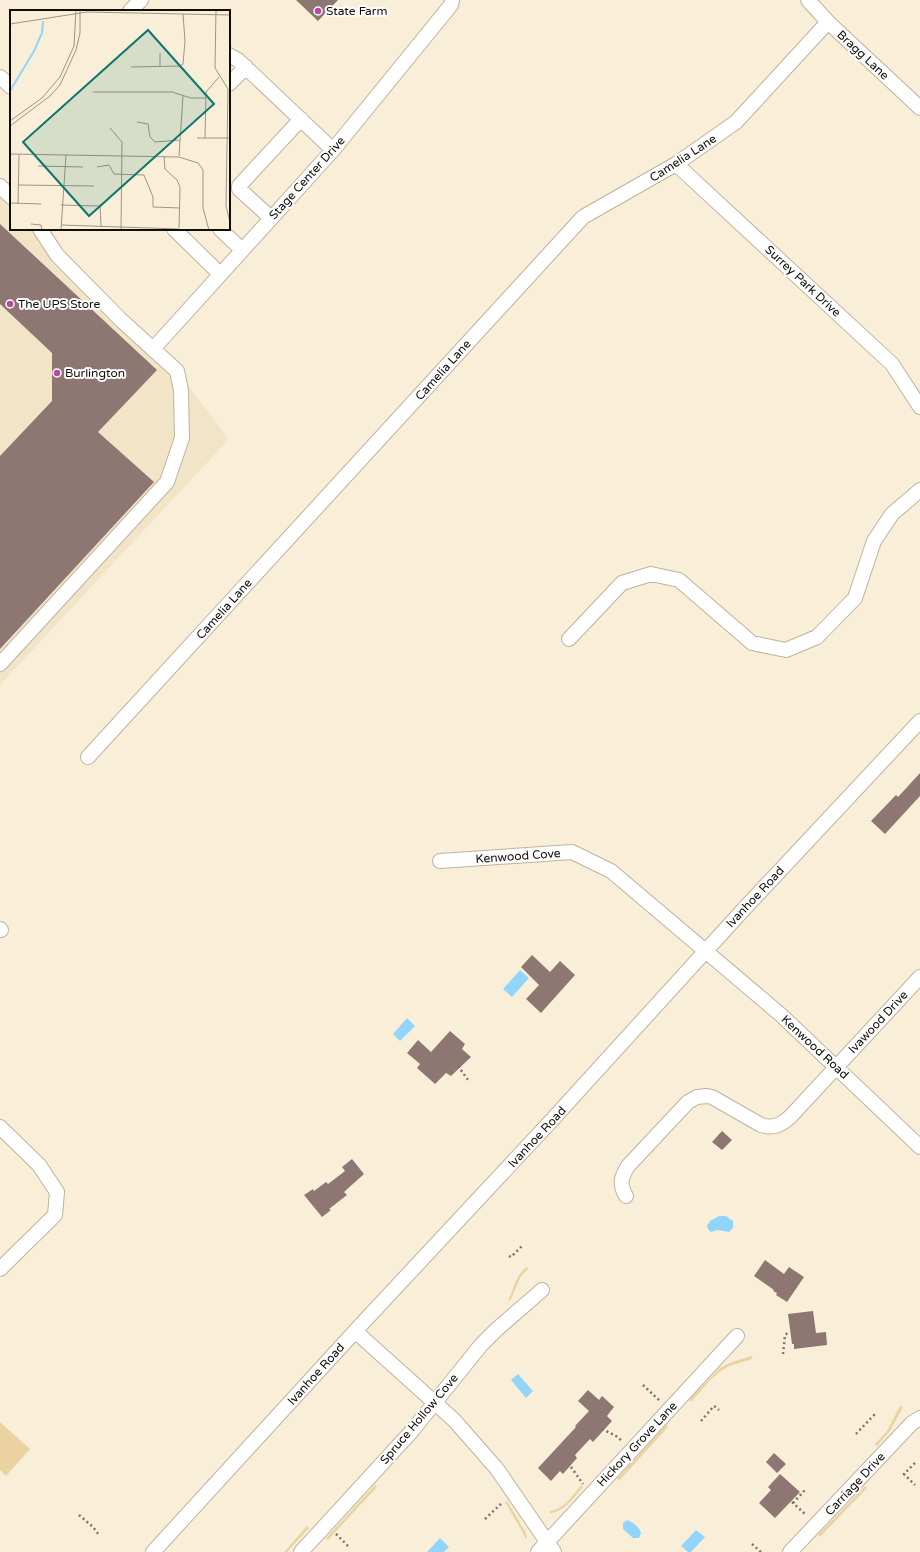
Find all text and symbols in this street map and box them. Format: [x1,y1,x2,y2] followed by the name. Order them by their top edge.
[326,4,387,18] place label: State Farm
[313,6,323,16] marker: State Farm
[10,10,230,230] inset map
[834,28,892,83] street label: Bragg Lane
[647,131,719,185] street label: Camelia Lane
[266,134,348,222] street label: Stage Center Drive
[762,242,844,320] street label: Surrey Park Drive
[18,297,100,311] place label: The UPS Store
[5,299,15,309] marker: The UPS Store
[412,337,474,403] street label: Camelia Lane
[65,366,125,380] place label: Burlington
[52,368,62,378] marker: Burlington
[193,576,255,642] street label: Camelia Lane
[475,846,561,866] street label: Kenwood Cove
[723,864,787,930] street label: Ivanhoe Road
[845,988,911,1056] street label: Ivawood Drive
[778,1012,852,1082] street label: Kenwood Road
[505,1104,569,1170] street label: Ivanhoe Road
[285,1340,347,1408] street label: Ivanhoe Road
[377,1371,461,1467] street label: Spruce Hollow Cove
[594,1399,680,1489] street label: Hickory Grove Lane
[822,1449,888,1518] street label: Carriage Drive

